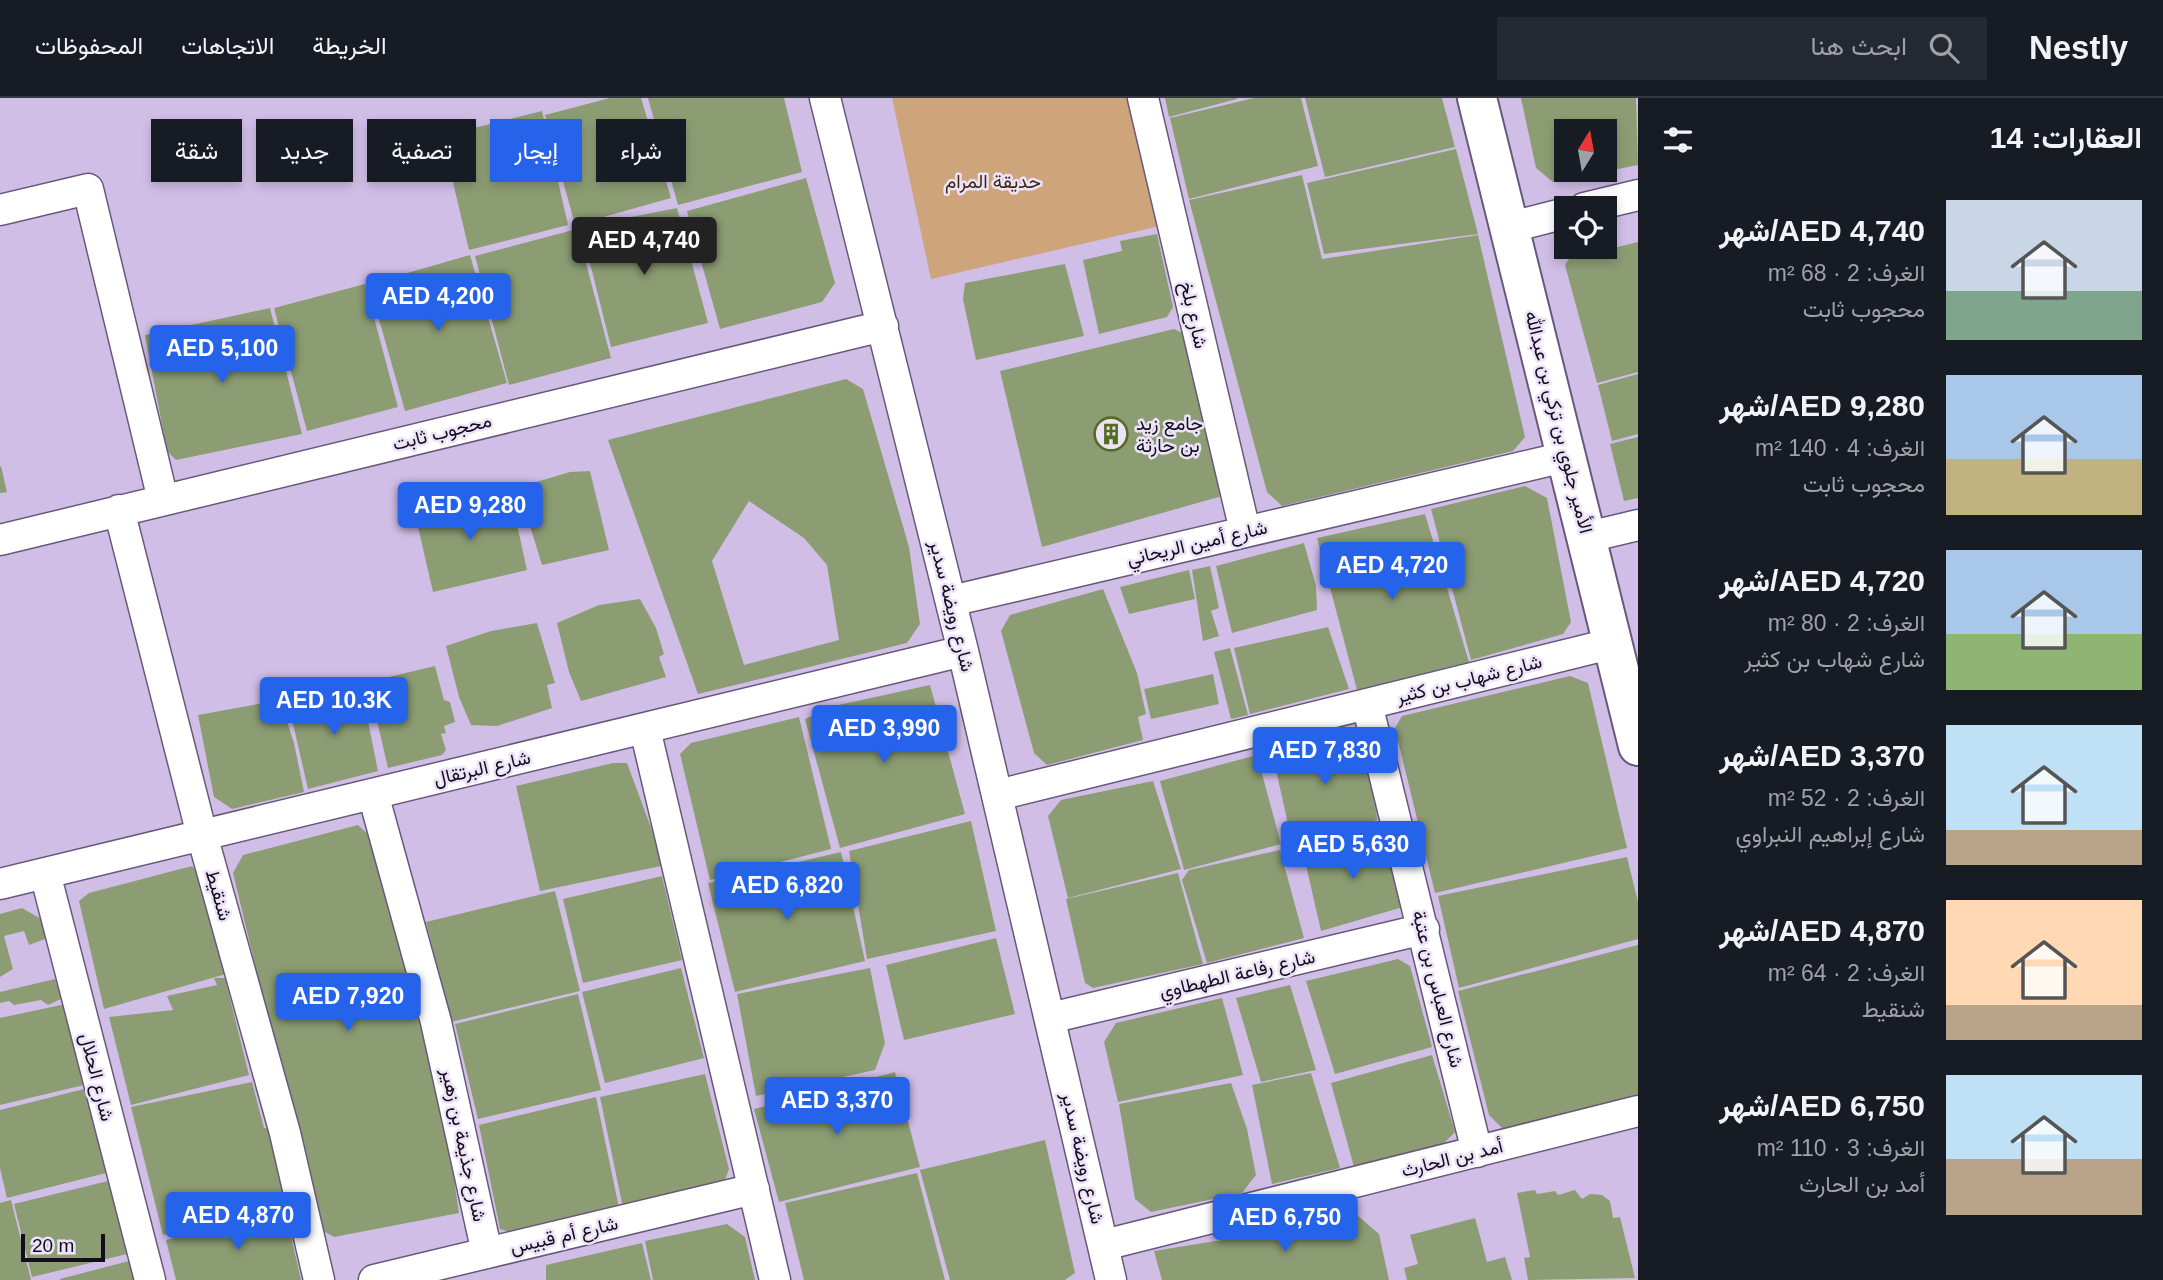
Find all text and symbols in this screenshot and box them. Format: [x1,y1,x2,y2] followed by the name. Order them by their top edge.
[1497,17,1987,80] search box
[1925,29,1963,67] icon: search
[2029,29,2128,66] text: Nestly
[1811,31,1907,61] text: ابحث هنا
[35,32,143,59] text: المحفوظات
[181,32,274,59] text: الاتجاهات
[312,32,387,59] text: الخريطة
[151,119,242,182] chip: شقة
[256,119,353,182] chip: جديد
[367,119,476,182] chip: تصفية
[490,119,582,182] chip: إيجار
[596,119,686,182] chip: شراء
[1554,119,1617,182] north arrow
[1554,119,1617,259] map controls
[1659,121,1697,159] icon: filters
[1990,121,2142,154] text: العقارات: 14
[945,171,1041,194] park label: حديقة المرام
[1554,196,1617,259] button: locate
[1719,214,1925,247] text: AED 4,740/شهر
[564,218,724,277] pin: AED 4,740
[588,227,700,253] text: AED 4,740
[2002,228,2086,312] icon: home
[1768,260,1925,286] text: الغرف: 2 · 68 m²
[358,274,518,333] pin: AED 4,200
[1173,279,1212,351] street label: شارع بلخ
[382,283,494,309] text: AED 4,200
[1803,296,1925,322] text: محجوب ثابت
[1516,309,1597,537] street label: الأمير جلوي بن تركي بن عبدالله
[142,326,302,385] pin: AED 5,100
[166,335,278,361] text: AED 5,100
[1719,389,1925,422] text: AED 9,280/شهر
[2002,403,2086,487] icon: home
[391,410,494,455] street label: محجوب ثابت
[1136,413,1203,457] place label: جامع زيد بن حارثة
[1092,415,1130,453] building icon: جامع زيد بن حارثة
[1755,435,1925,461] text: الغرف: 4 · 140 m²
[1803,471,1925,497] text: محجوب ثابت
[390,482,550,542] pin: AED 9,280
[414,492,526,518] text: AED 9,280
[1125,517,1270,574] street label: شارع أمين الريحاني
[923,537,978,674] street label: شارع رويضة سدير
[1312,542,1472,602] pin: AED 4,720
[1336,552,1448,578] text: AED 4,720
[1719,564,1925,597] text: AED 4,720/شهر
[2002,578,2086,662] icon: home
[1768,610,1925,636] text: الغرف: 2 · 80 m²
[1744,646,1925,672] text: شارع شهاب بن كثير
[1393,651,1545,709] street label: شارع شهاب بن كثير
[254,678,414,737] pin: AED 10.3K
[276,687,392,713] text: AED 10.3K
[804,706,964,765] pin: AED 3,990
[828,715,940,741] text: AED 3,990
[1245,728,1405,787] pin: AED 7,830
[1269,737,1381,763] text: AED 7,830
[1719,739,1925,772] text: AED 3,370/شهر
[431,747,533,791] street label: شارع البرتقال
[2002,753,2086,837] icon: home
[1768,785,1925,811] text: الغرف: 2 · 52 m²
[1736,821,1925,847] text: شارع إبراهيم النبراوي
[1273,822,1433,881] pin: AED 5,630
[1297,831,1409,857] text: AED 5,630
[707,862,867,922] pin: AED 6,820
[201,867,236,923] street label: شنقيط
[731,872,843,898] text: AED 6,820
[1406,908,1468,1070] street label: شارع العباس بن عتبة
[1719,914,1925,947] text: AED 4,870/شهر
[2002,928,2086,1012] icon: home
[1157,946,1318,1007] street label: شارع رفاعة الطهطاوي
[1768,960,1925,986] text: الغرف: 2 · 64 m²
[268,974,428,1033] pin: AED 7,920
[292,983,404,1009] text: AED 7,920
[1862,996,1925,1022] text: شنقيط
[74,1031,118,1124] street label: شارع الحلال
[435,1066,490,1224] street label: شارع جذيمة بن زهير
[757,1077,917,1137] pin: AED 3,370
[781,1087,893,1113] text: AED 3,370
[1055,1089,1108,1226] street label: شارع رويضة سدير
[1719,1089,1925,1122] text: AED 6,750/شهر
[2002,1103,2086,1187] icon: home
[1399,1135,1505,1182] street label: أمد بن الحارث
[1757,1135,1925,1161] text: الغرف: 3 · 110 m²
[1799,1171,1925,1197] text: أمد بن الحارث
[158,1192,318,1252] pin: AED 4,870
[1205,1194,1365,1254] pin: AED 6,750
[182,1202,294,1228] text: AED 4,870
[1229,1204,1341,1230] text: AED 6,750
[508,1212,620,1260] street label: شارع أم قبيس
[21,1231,105,1263] scale bar
[32,1235,74,1256] text: 20 m

